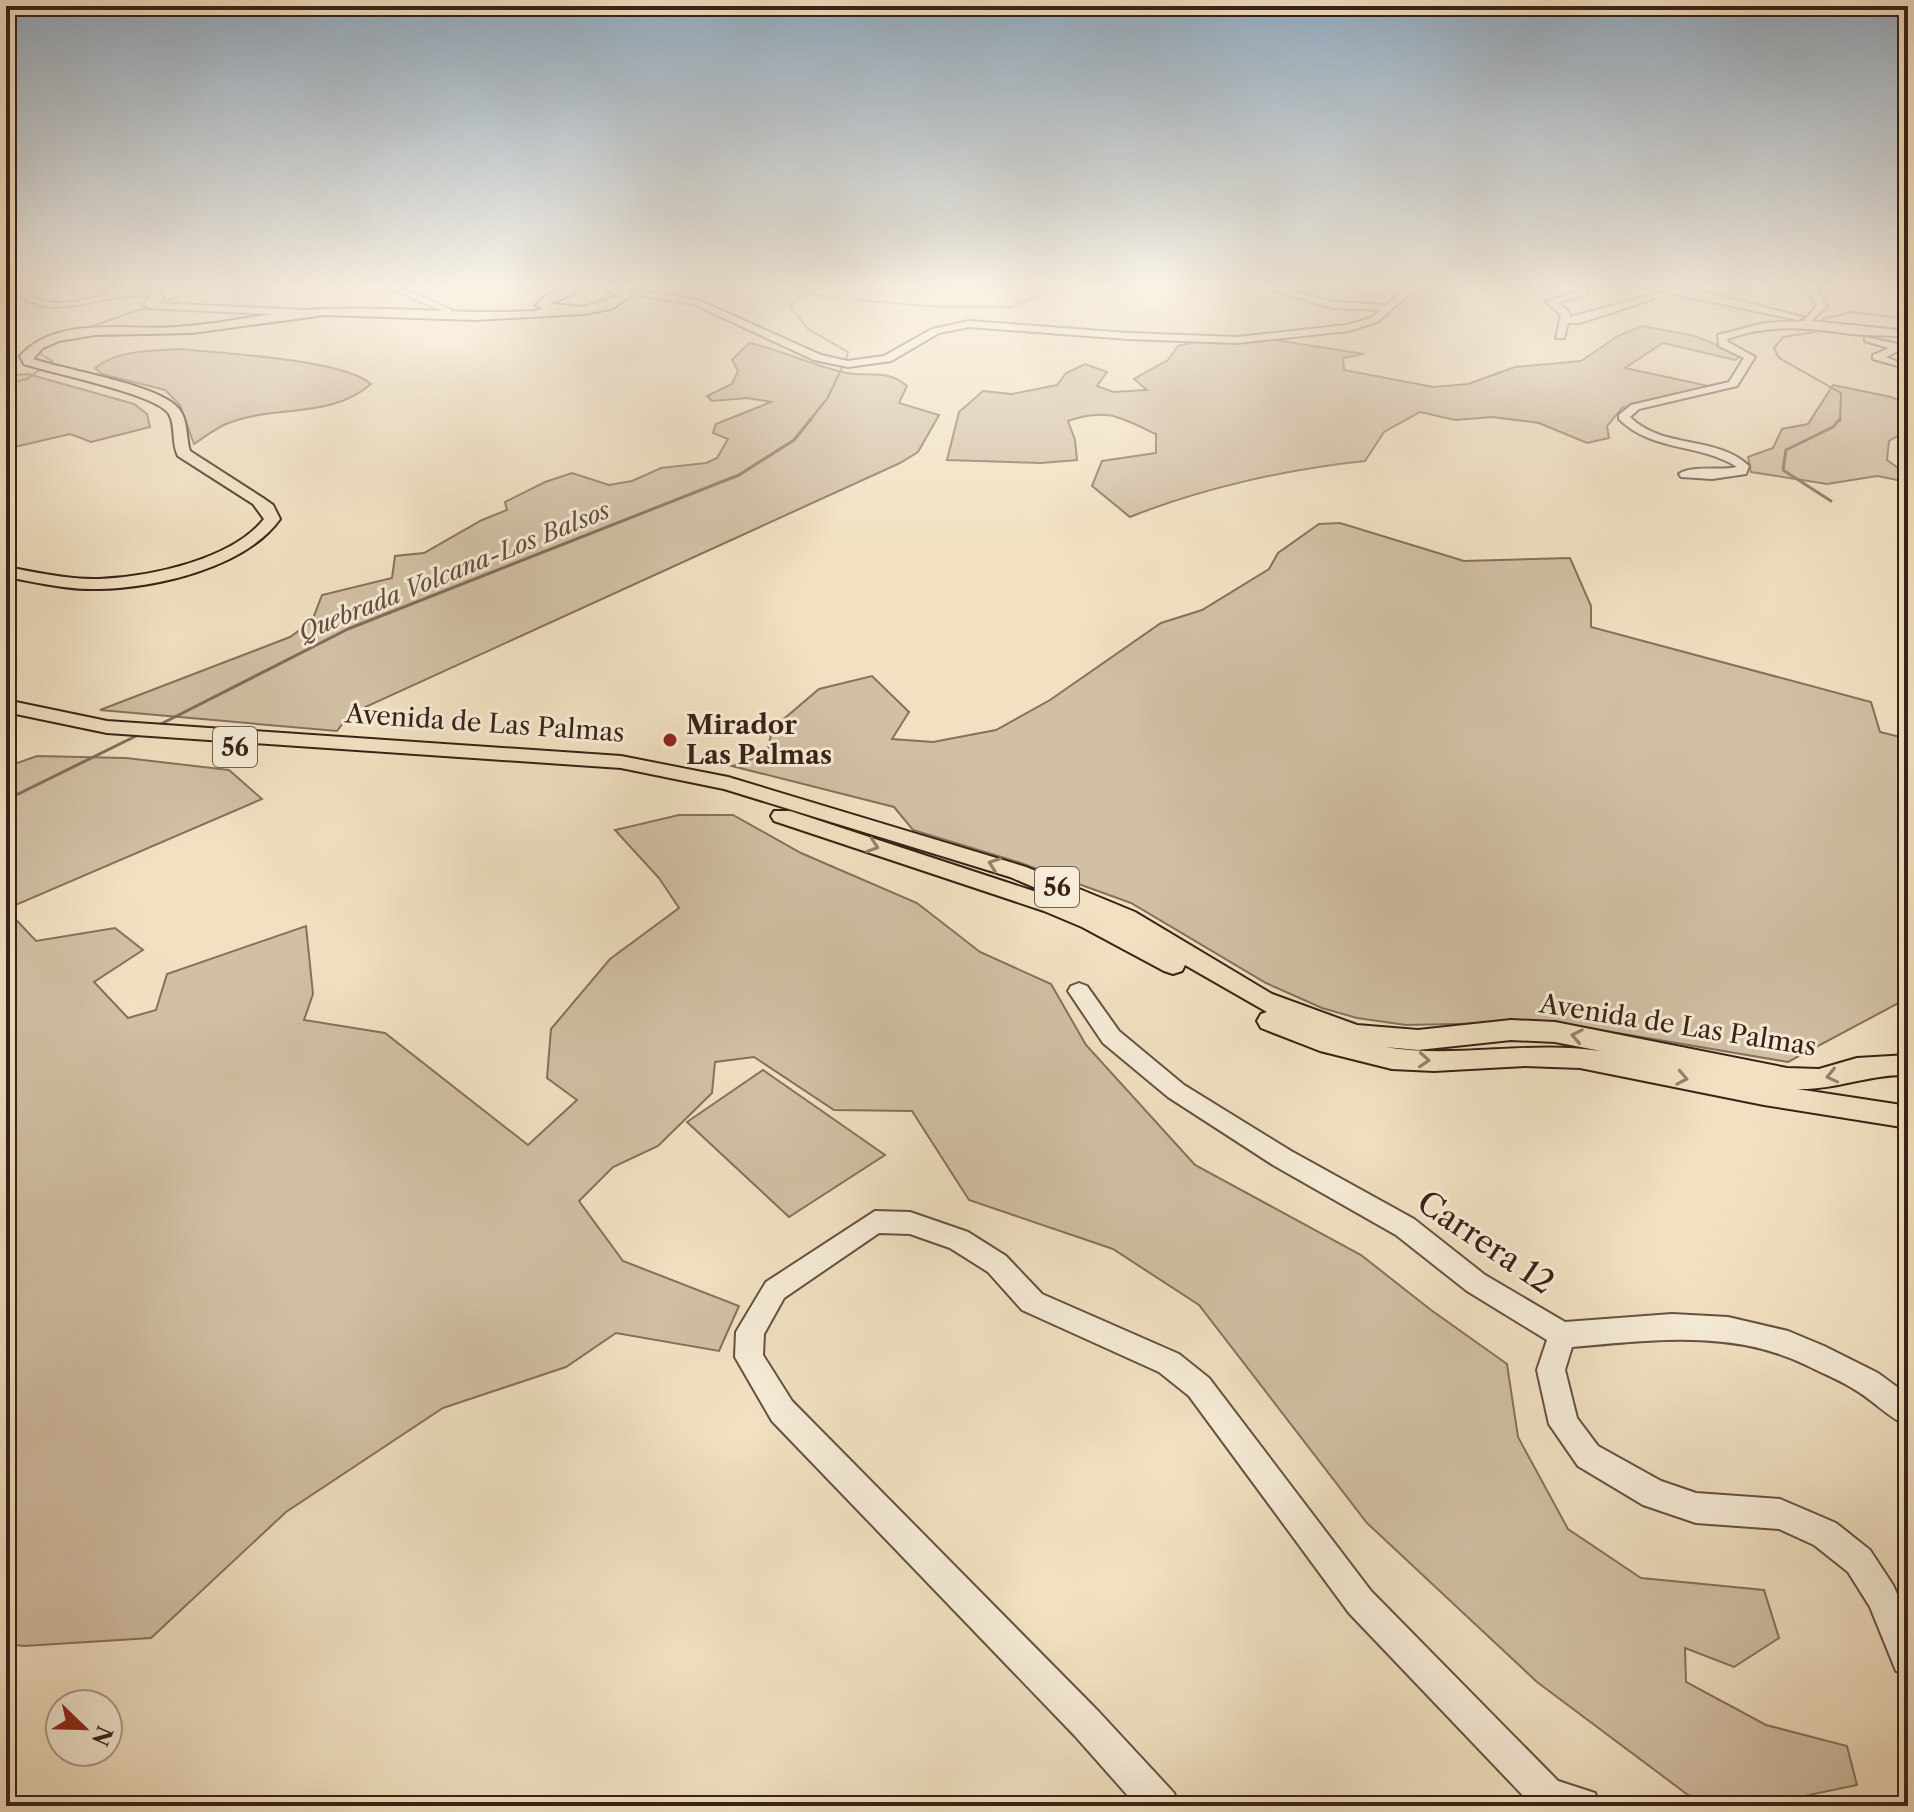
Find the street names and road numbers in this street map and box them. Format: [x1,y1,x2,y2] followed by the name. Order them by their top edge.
[343,697,626,749] street label: Avenida de Las Palmas
[213,727,257,767] road number: 56
[1035,867,1079,907] road number: 56
[1536,987,1819,1063] street label: Avenida de Las Palmas
[1410,1182,1562,1302] street label: Carrera 12

